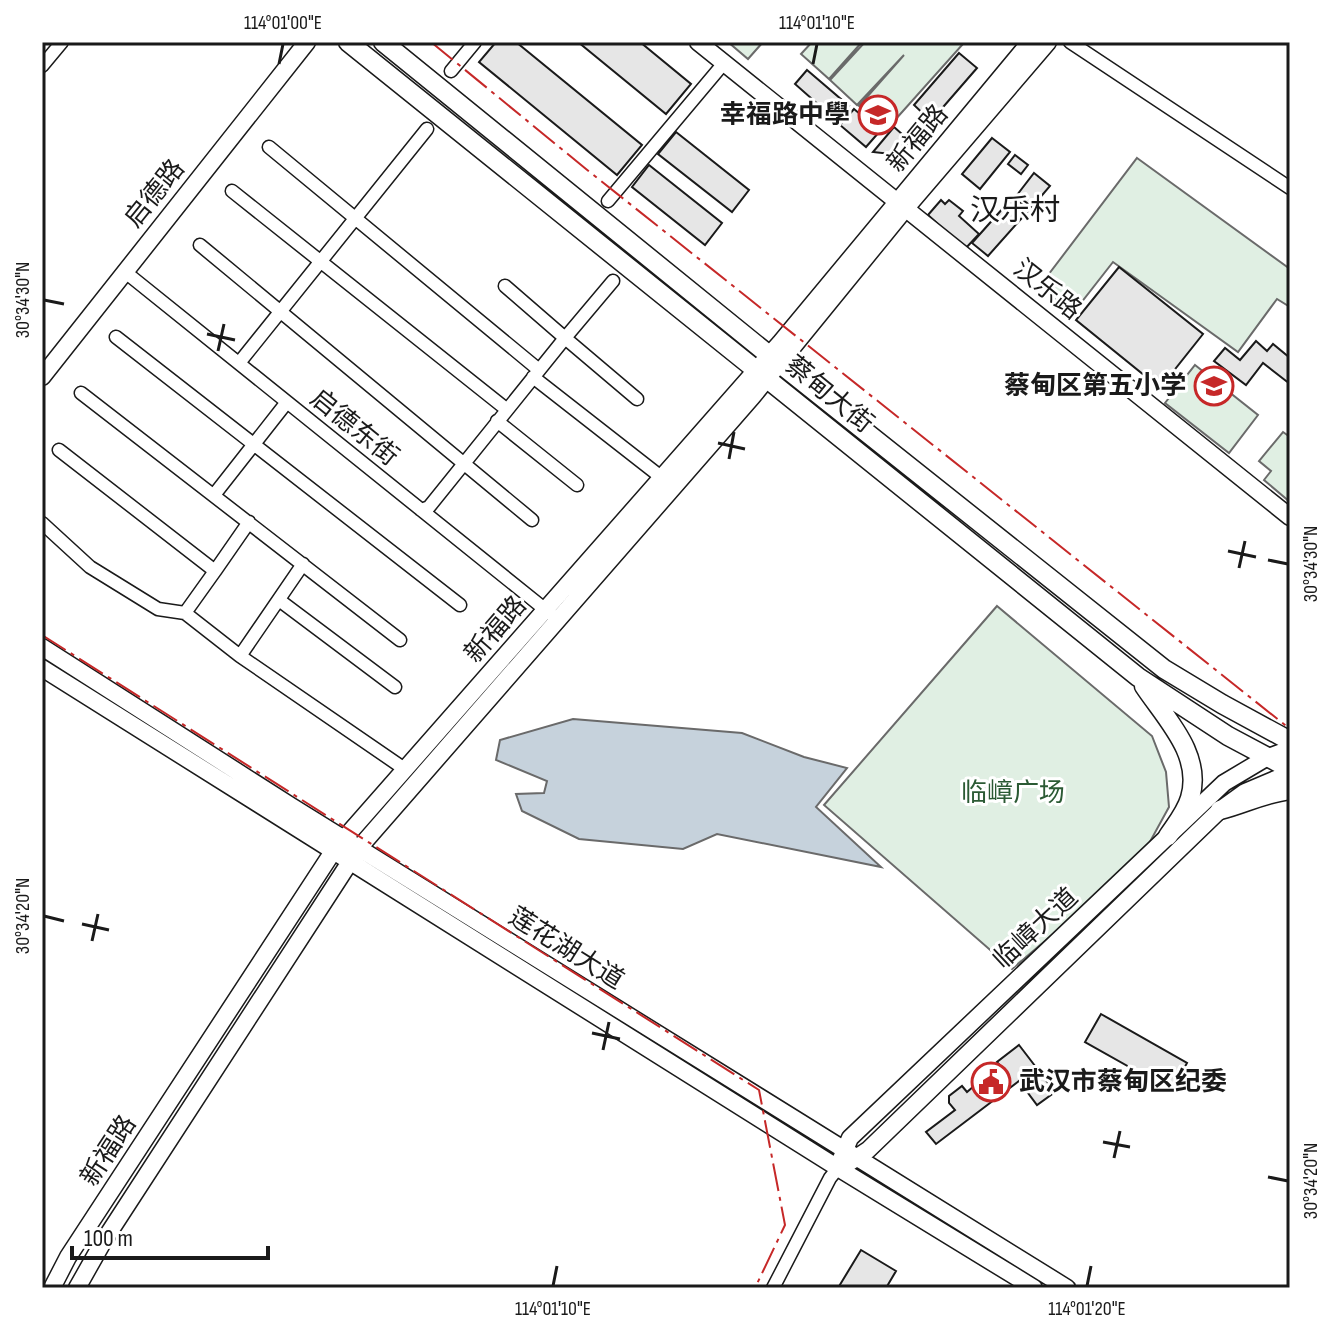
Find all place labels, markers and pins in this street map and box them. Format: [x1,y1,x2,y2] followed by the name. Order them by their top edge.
[857,94,899,136] school or university icon: 幸福路中學
[720,100,850,131] place label: 幸福路中學
[1193,365,1235,407] school or university icon: 蔡甸区第五小学
[1004,371,1186,402] place label: 蔡甸区第五小学
[970,1061,1012,1103] public building icon: 武汉市蔡甸区纪委
[1019,1067,1227,1098] place label: 武汉市蔡甸区纪委

